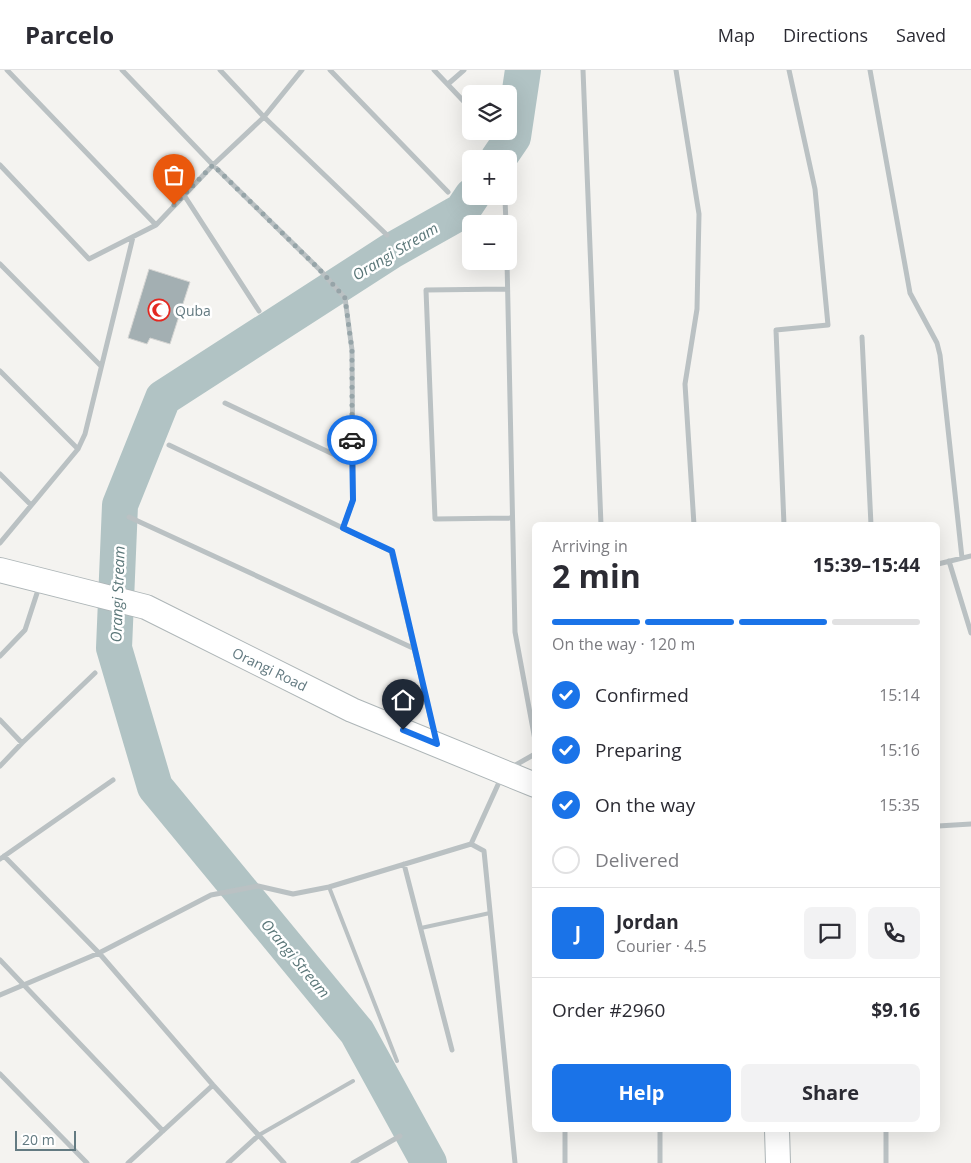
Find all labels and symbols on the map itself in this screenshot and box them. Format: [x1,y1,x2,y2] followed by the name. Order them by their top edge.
[153,154,195,205] pin
[348,218,442,284] water label: Orangi Stream
[147,298,171,322] mosque icon: Quba
[175,301,211,320] place label: Quba
[327,415,377,465] courier
[105,545,129,643] water label: Orangi Stream
[229,643,311,695] street label: Orangi Road
[382,679,424,730] pin
[257,914,335,1002] water label: Orangi Stream
[15,1128,76,1151] scale bar

